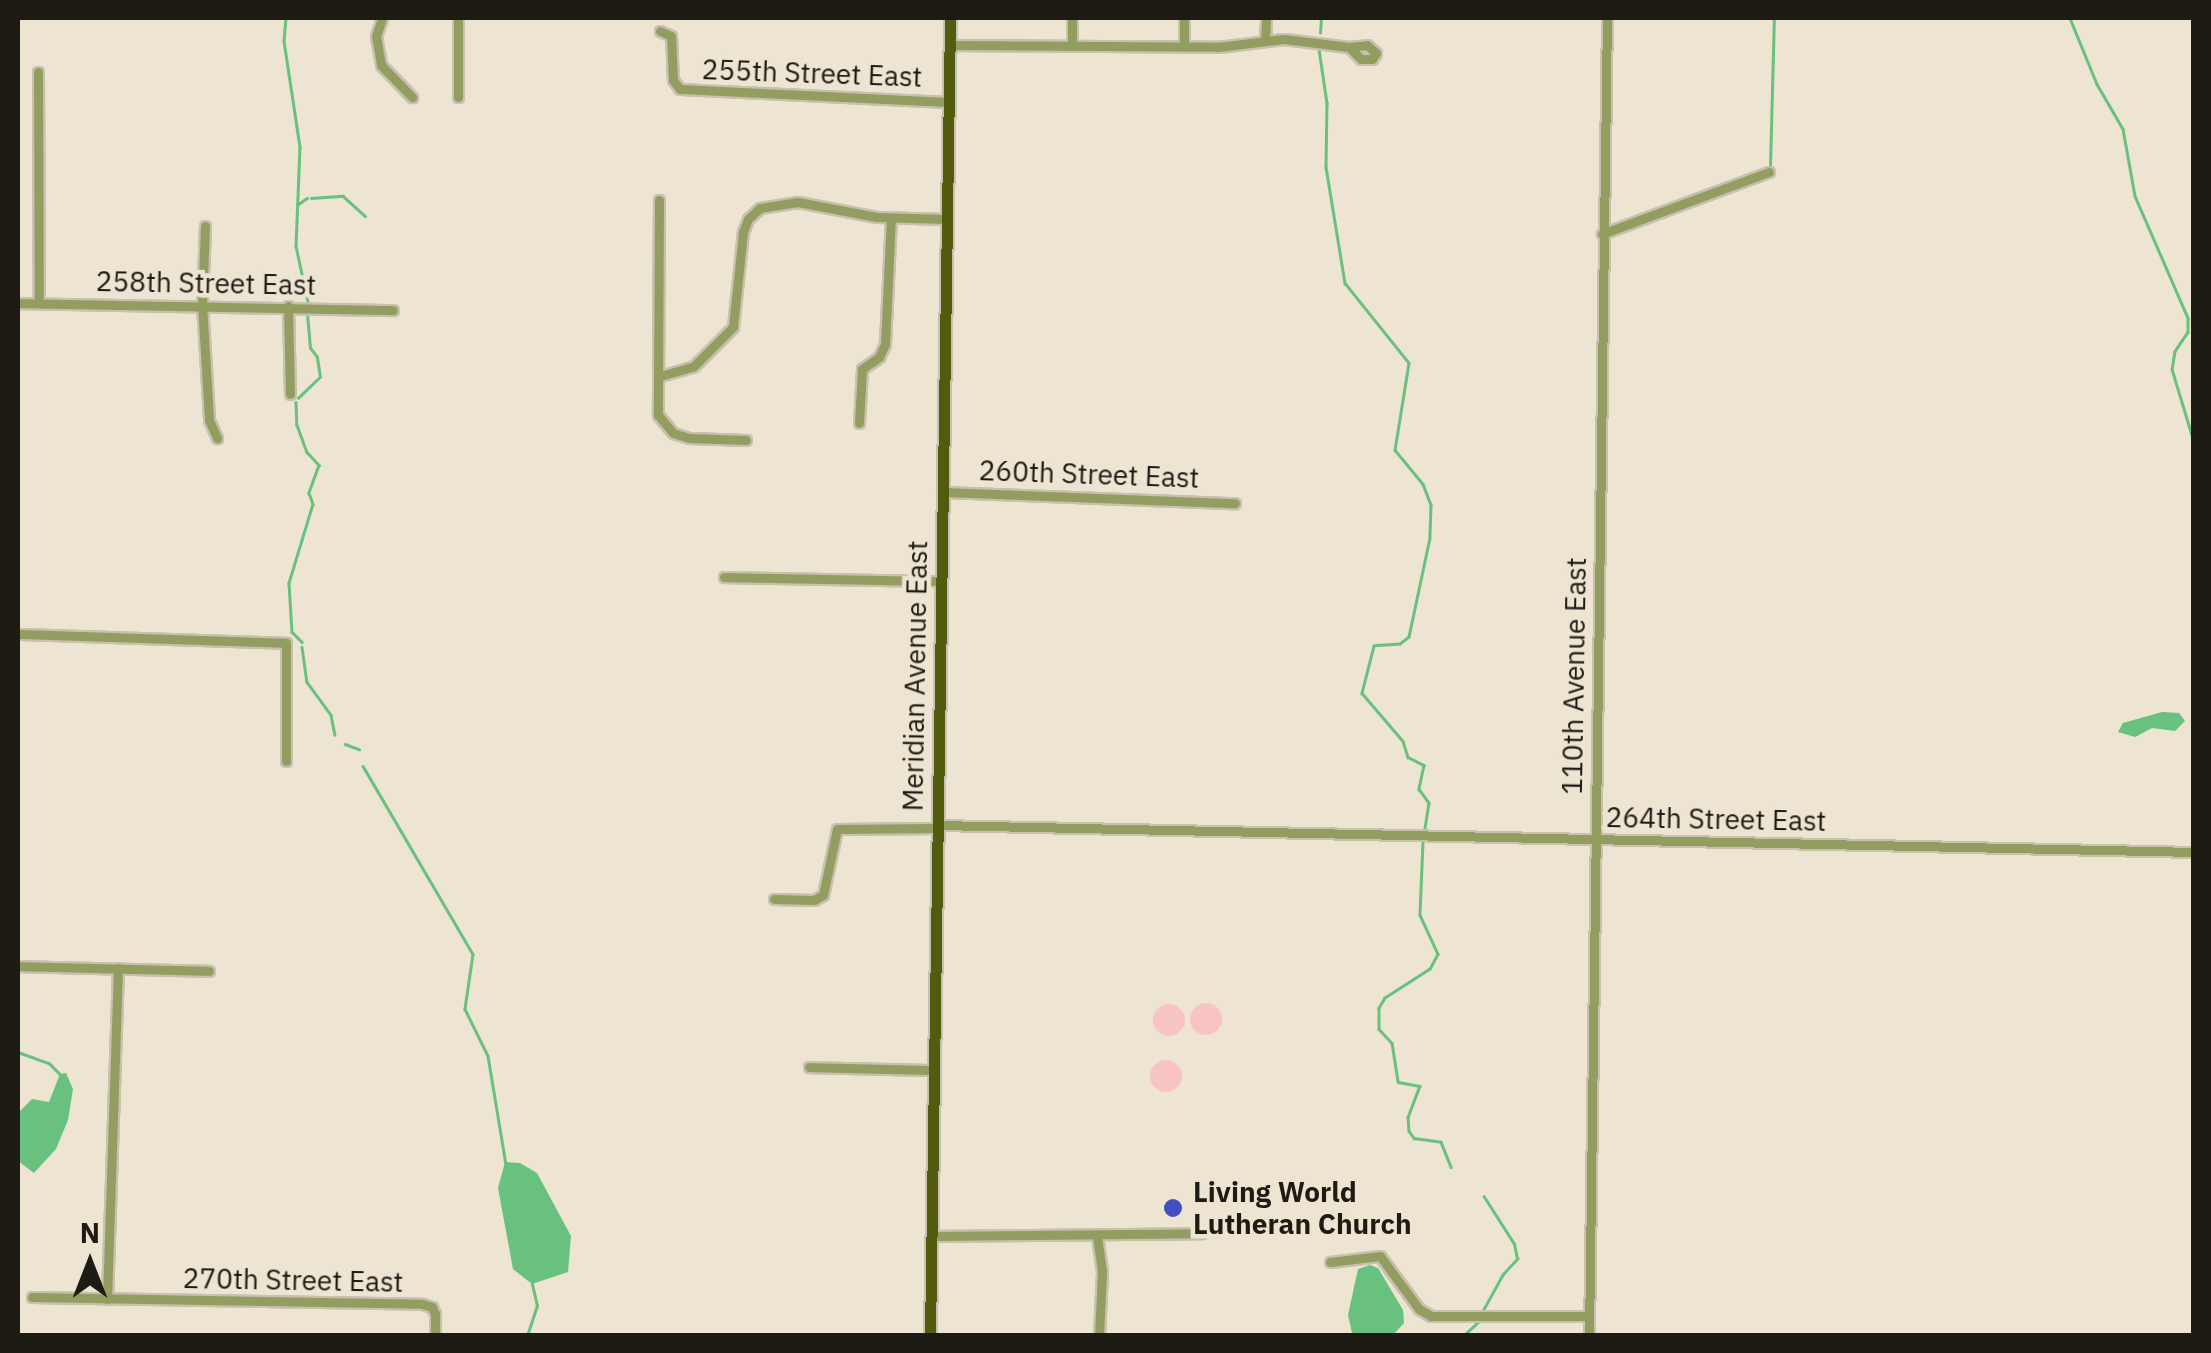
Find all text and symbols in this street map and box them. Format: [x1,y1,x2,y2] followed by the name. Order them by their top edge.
[701,52,923,94] street label: 255th Street East
[95,264,317,302] street label: 258th Street East
[978,453,1200,495] street label: 260th Street East
[896,540,934,812] street label: Meridian Avenue East
[1555,557,1593,795] street label: 110th Avenue East
[1605,800,1827,838] street label: 264th Street East
[1193,1175,1412,1241] place label: Living World Lutheran Church
[1162,1197,1184,1219] marker: Living World Lutheran Church
[40,1213,140,1313] north arrow
[80,1214,100,1251] text: N
[182,1261,404,1299] street label: 270th Street East

